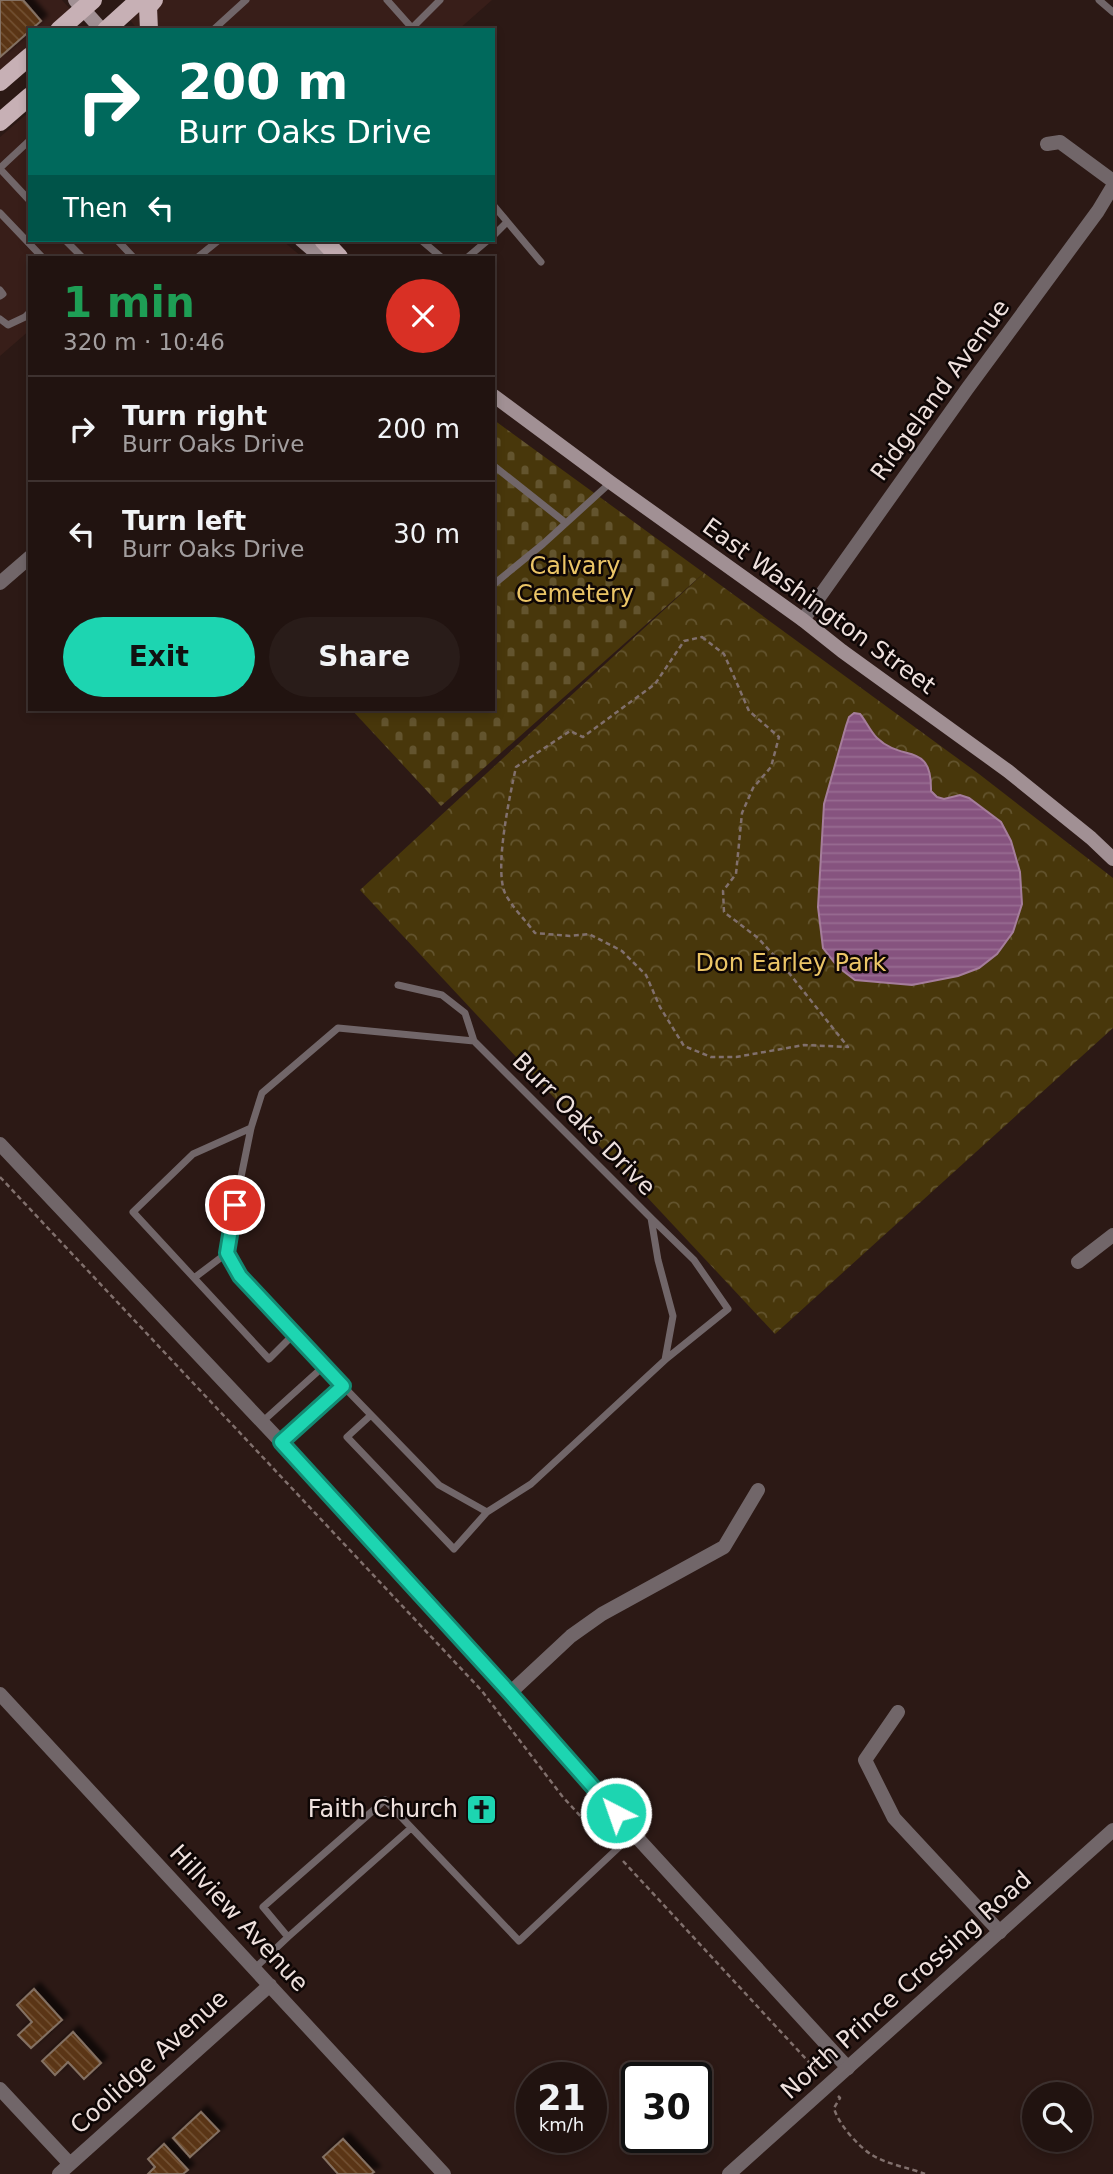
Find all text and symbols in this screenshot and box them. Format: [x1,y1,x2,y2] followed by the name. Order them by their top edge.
[178,54,348,111] text: 200 m
[63,56,154,147] icon: right
[178,113,432,151] text: Burr Oaks Drive
[142,189,180,227] icon: left
[63,193,128,223] text: Then
[63,278,195,327] text: 1 min
[386,279,460,353] button: close
[865,294,1015,486] street label: Ridgeland Avenue
[63,329,225,355] text: 320 m · 10:46
[122,401,267,431] text: Turn right
[63,410,101,448] icon: right
[377,414,460,444] text: 200 m
[122,431,304,457] text: Burr Oaks Drive
[122,506,246,536] text: Turn left
[697,512,941,700] street label: East Washington Street
[63,515,101,553] icon: left
[393,519,460,549] text: 30 m
[122,536,304,562] text: Burr Oaks Drive
[516,552,634,608] park label: Calvary Cemetery
[63,617,255,697] button: Exit
[269,617,460,697] button: Share
[696,949,887,977] park label: Don Earley Park
[507,1047,661,1201] street label: Burr Oaks Drive
[205,1175,265,1235] pin
[216,1186,254,1224] icon: arrive
[579,1776,653,1850] position arrow
[464,1792,498,1826] church icon: Faith Church
[308,1795,458,1823] place label: Faith Church
[164,1839,314,1997] street label: Hillview Avenue
[775,1865,1037,2105] street label: North Prince Crossing Road
[65,1984,233,2140] street label: Coolidge Avenue
[621,2062,712,2153] speed limit sign: 30
[537,2078,586,2118] text: 21
[1022,2082,1092,2152] map controls
[1022,2082,1092,2152] button: search
[539,2114,584,2135] text: km/h

